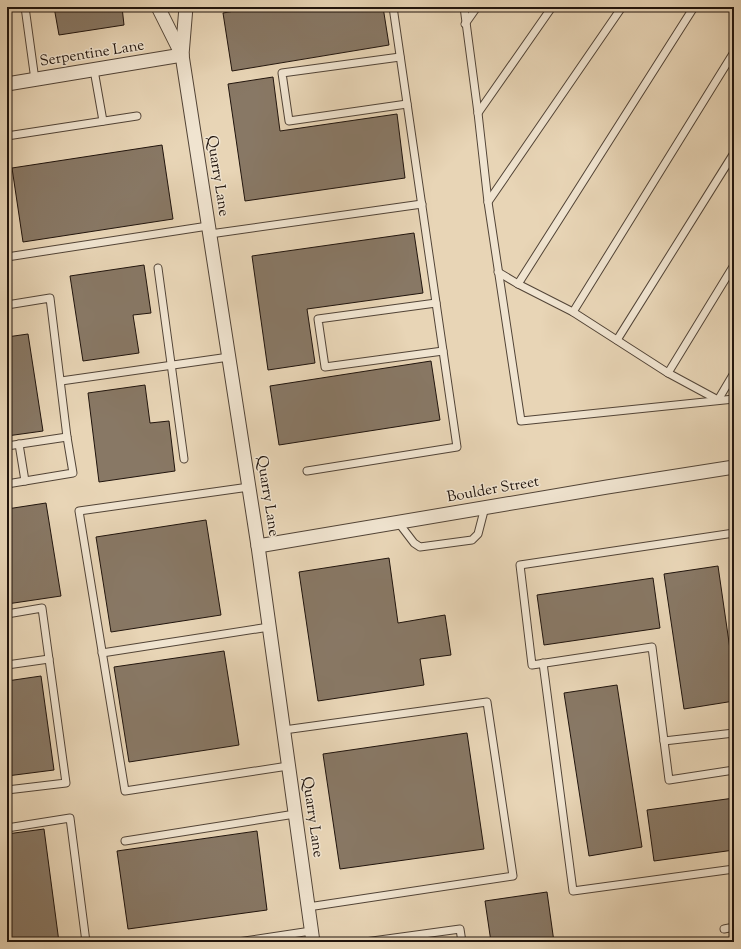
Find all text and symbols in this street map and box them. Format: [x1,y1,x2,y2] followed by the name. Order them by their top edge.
[38,35,146,73] street label: Serpentine Lane
[200,134,234,218] street label: Quarry Lane
[250,454,284,538] street label: Quarry Lane
[445,472,541,508] street label: Boulder Street
[296,775,328,859] street label: Quarry Lane

